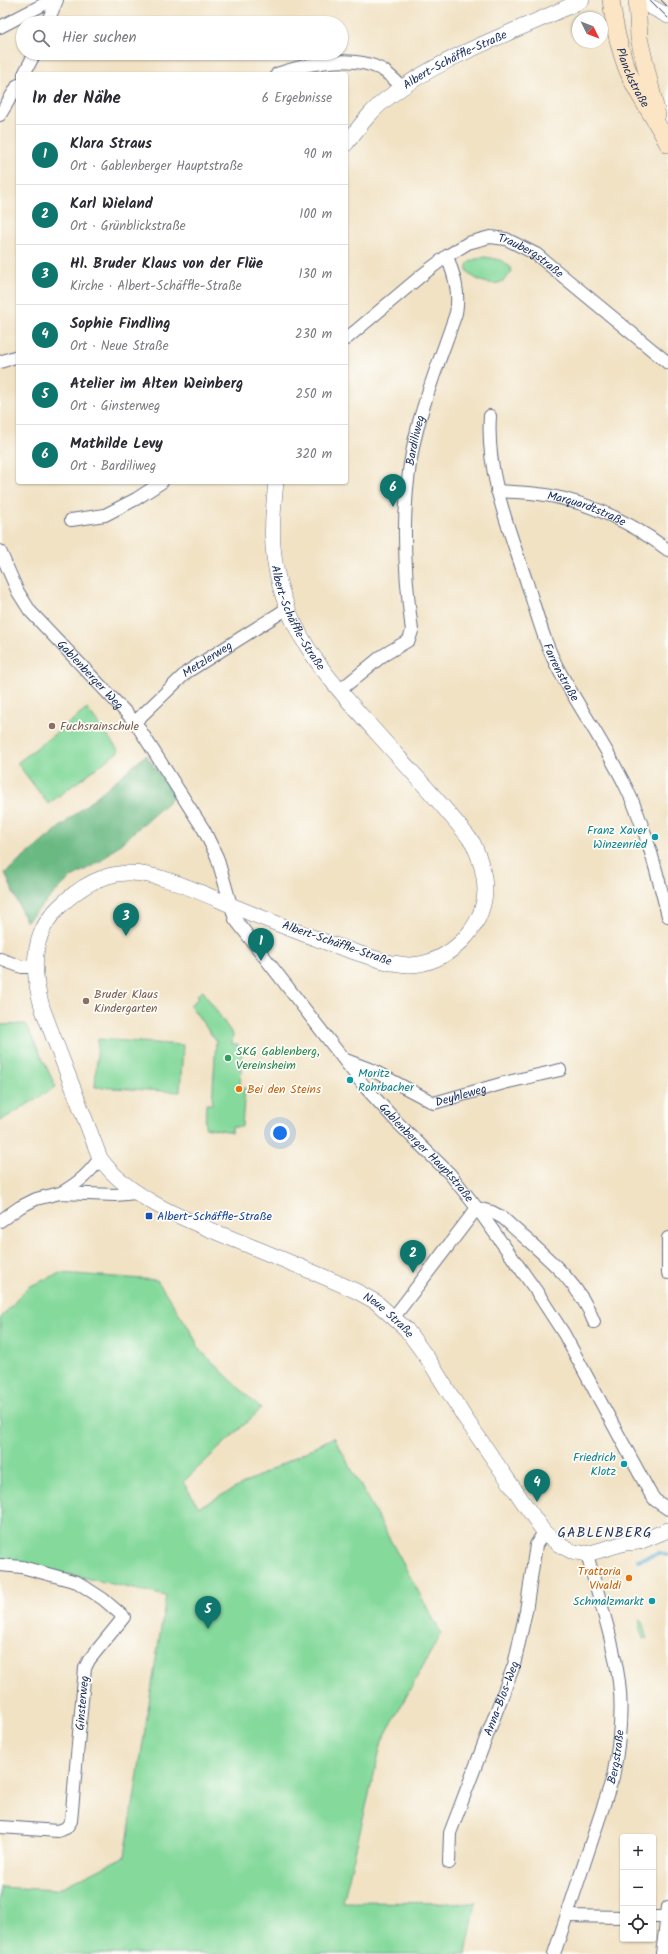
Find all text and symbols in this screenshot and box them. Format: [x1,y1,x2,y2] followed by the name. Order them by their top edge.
[572,12,608,48] north arrow
[16,16,348,60] search box
[399,25,511,94] street label: Albert-Schäffle-Straße
[62,26,136,50] text: Hier suchen
[30,27,52,49] icon: search
[611,45,655,112] street label: Planckstraße
[32,85,121,112] text: In der Nähe
[262,88,332,109] text: 6 Ergebnisse
[70,132,152,156] text: Klara Straus
[43,144,47,165] text: 1
[304,144,332,165] text: 90 m
[70,156,243,177] text: Ort · Gablenberger Hauptstraße
[70,192,153,216] text: Karl Wieland
[41,204,49,225] text: 2
[299,204,332,225] text: 100 m
[70,216,186,237] text: Ort · Grünblickstraße
[497,229,568,283] street label: Traubergstraße
[70,252,263,276] text: Hl. Bruder Klaus von der Flüe
[41,264,49,285] text: 3
[298,264,332,285] text: 130 m
[70,276,242,297] text: Kirche · Albert-Schäffle-Straße
[70,312,170,336] text: Sophie Findling
[41,324,49,345] text: 4
[295,324,332,345] text: 230 m
[70,336,169,357] text: Ort · Neue Straße
[70,372,243,396] text: Atelier im Alten Weinberg
[42,384,48,405] text: 5
[295,384,332,405] text: 250 m
[70,396,160,417] text: Ort · Ginsterweg
[401,413,431,467] street label: Bardiliweg
[70,432,163,456] text: Mathilde Levy
[41,444,49,465] text: 6
[295,444,332,465] text: 320 m
[70,456,156,477] text: Ort · Bardiliweg
[380,474,406,507] pin: 6
[545,486,630,532] street label: Marquardtstraße
[265,564,330,675] street label: Albert-Schäffle-Straße
[52,636,128,715] street label: Gablenberger Weg
[179,636,237,683] street label: Metzlerweg
[538,640,584,706] street label: Farrenstraße
[60,717,139,736] place label: Fuchsrainschule
[47,721,57,731] marker: Fuchsrainschule
[587,821,648,854] place label: Franz Xaver Winzenried
[650,832,660,842] marker: Franz Xaver Winzenried
[113,903,139,936] pin: 3
[279,916,395,971] street label: Albert-Schäffle-Straße
[248,928,274,961] pin: 1
[94,985,158,1018] place label: Bruder Klaus Kindergarten
[81,996,91,1006] marker: Bruder Klaus Kindergarten
[236,1042,320,1075] place label: SKG Gablenberg, Vereinsheim
[223,1053,233,1063] marker: SKG Gablenberg, Vereinsheim
[358,1064,415,1097] place label: Moritz Rohrbacher
[345,1075,355,1085] marker: Moritz Rohrbacher
[433,1079,489,1112] street label: Deyhleweg
[247,1080,321,1099] place label: Bei den Steins
[234,1084,244,1094] marker: Bei den Steins
[374,1099,478,1207] street label: Gablenberger Hauptstraße
[270,1123,290,1143] your location
[157,1207,272,1226] place label: Albert-Schäffle-Straße
[144,1211,154,1221] marker: Albert-Schäffle-Straße
[400,1240,426,1273] pin: 2
[359,1288,419,1343] street label: Neue Straße
[573,1448,616,1481] place label: Friedrich Klotz
[619,1459,629,1469] marker: Friedrich Klotz
[524,1469,550,1502] pin: 4
[557,1522,653,1544] district label: GABLENBERG
[578,1562,622,1595] place label: Trattoria Vivaldi
[624,1573,634,1583] marker: Trattoria Vivaldi
[573,1592,644,1611] place label: Schmalzmarkt
[195,1596,221,1629] pin: 5
[647,1596,657,1606] marker: Schmalzmarkt
[479,1659,525,1739] street label: Anna-Blos-Weg
[71,1675,94,1731] street label: Ginsterweg
[602,1728,630,1787] street label: Bergstraße
[620,1834,656,1942] map controls
[620,1834,656,1870] button: +
[620,1870,656,1906] button: −
[620,1906,656,1942] button: locate

